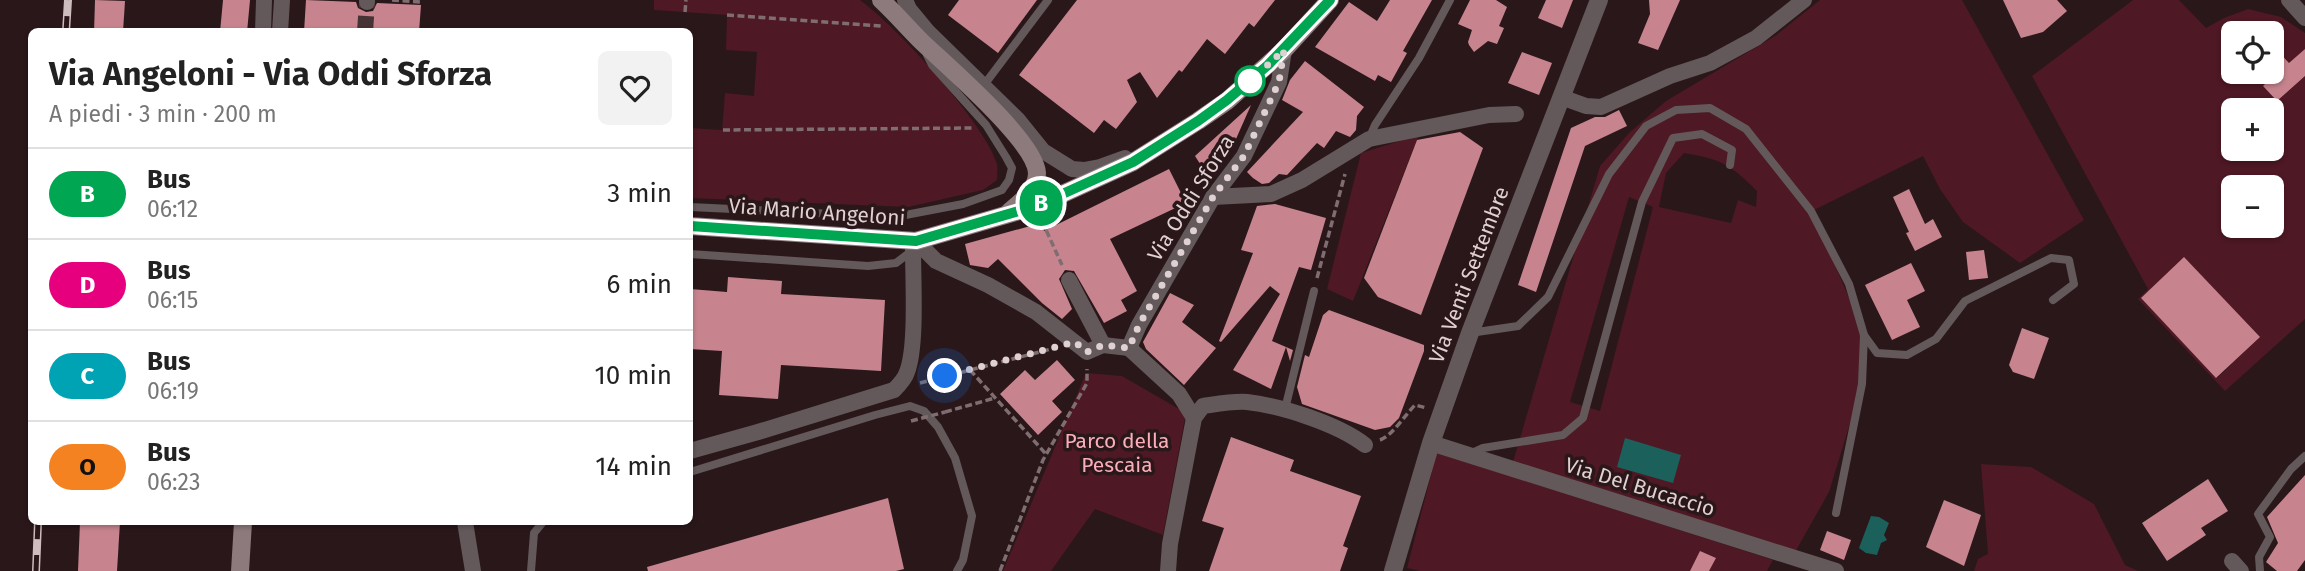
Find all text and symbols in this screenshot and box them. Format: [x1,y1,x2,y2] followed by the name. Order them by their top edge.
[2221,21,2284,238] map controls
[2221,21,2284,84] button: locate
[598,51,672,125] button: heart
[49,54,492,94] text: Via Angeloni - Via Oddi Sforza
[1235,66,1265,96] unlabelled marker
[2221,98,2284,161] button: +
[49,100,277,128] text: A piedi · 3 min · 200 m
[1142,130,1240,266] street label: Via Oddi Sforza
[147,164,190,195] text: Bus
[2221,175,2284,238] button: −
[607,178,672,209] text: 3 min
[80,180,95,208] text: B
[1018,180,1064,226] line badge: B
[1423,183,1515,367] street label: Via Venti Settembre
[1034,189,1048,217] text: B
[728,193,906,231] street label: Via Mario Angeloni
[147,195,198,223] text: 06:12
[147,255,190,286] text: Bus
[606,269,672,300] text: 6 min
[80,271,95,299] text: D
[147,286,198,314] text: 06:15
[147,346,190,377] text: Bus
[927,358,962,393] your location
[594,360,672,391] text: 10 min
[81,362,94,390] text: C
[147,377,199,405] text: 06:19
[1064,428,1170,478] park label: Parco della Pescaia
[147,437,190,468] text: Bus
[595,451,672,482] text: 14 min
[1562,452,1718,522] street label: Via Del Bucaccio
[79,453,96,481] text: O
[147,468,200,496] text: 06:23

